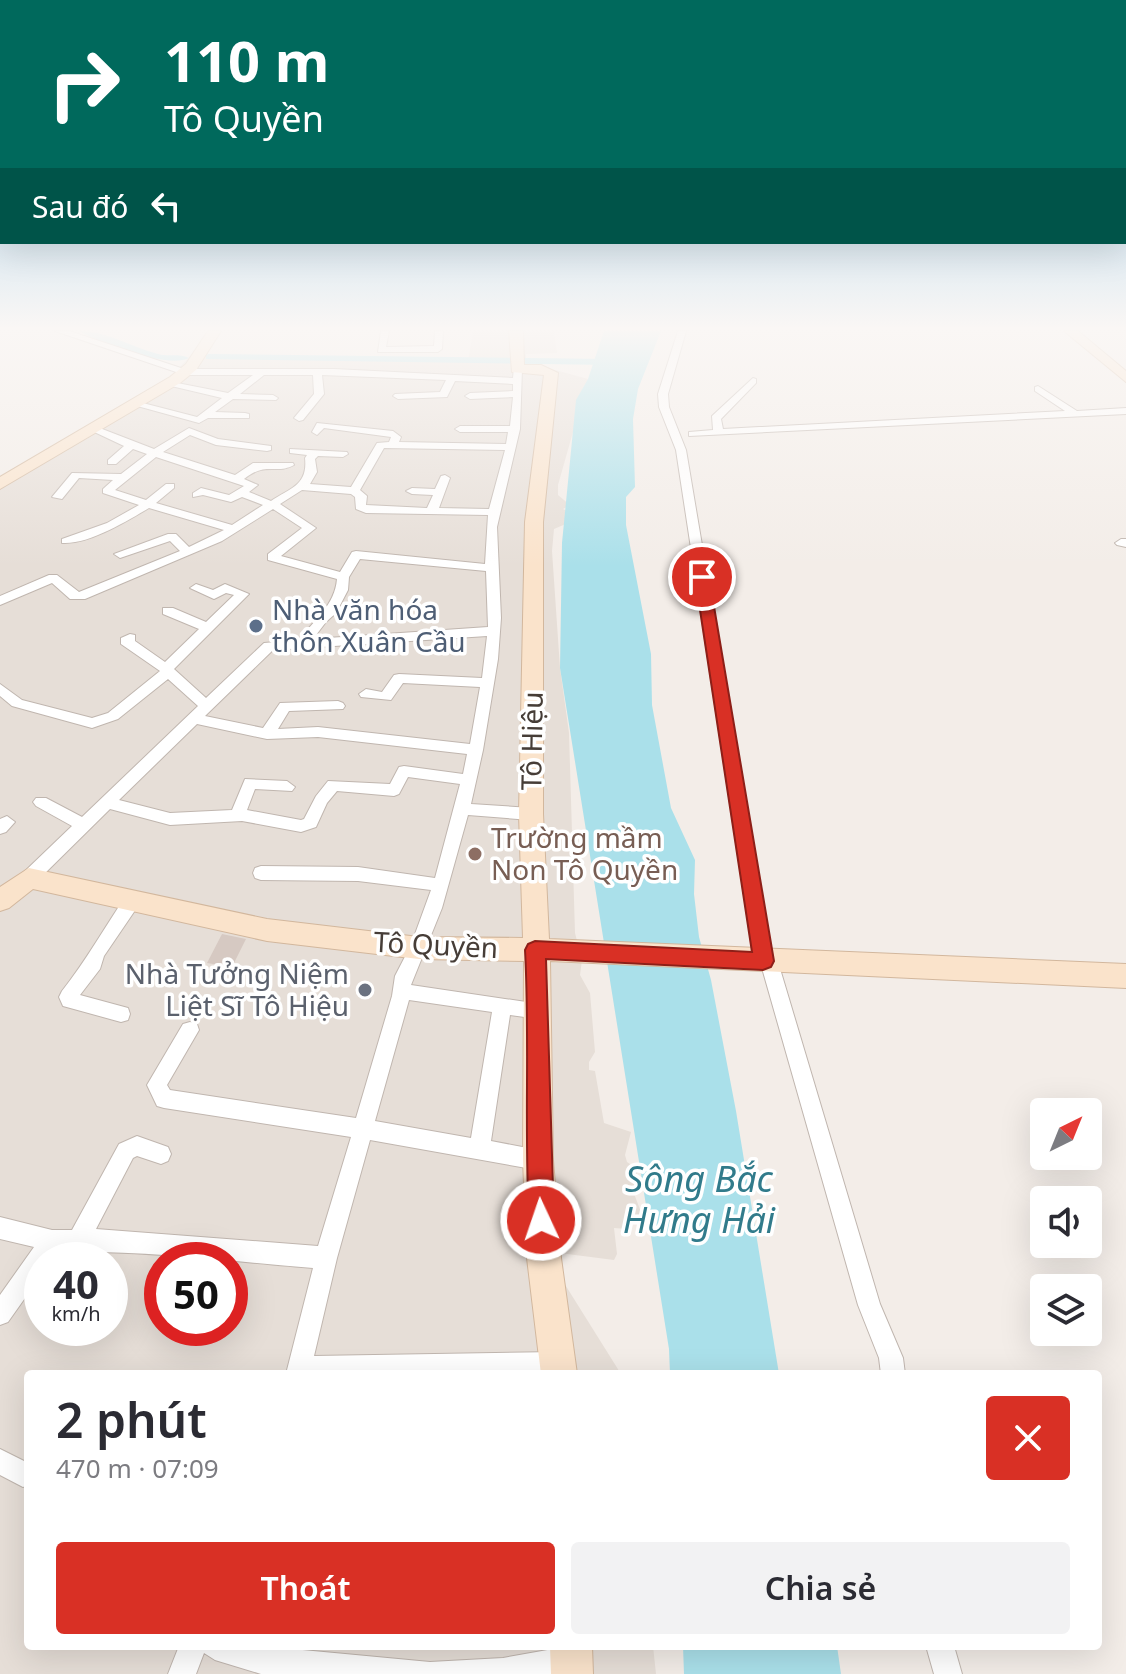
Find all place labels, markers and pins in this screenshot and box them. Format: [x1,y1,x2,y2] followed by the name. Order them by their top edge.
[668,543,736,611] pin
[272,590,466,660] place label: Nhà văn hóa thôn Xuân Cầu
[247,617,265,635] marker: Nhà văn hóa thôn Xuân Cầu
[491,818,678,888] place label: Trường mầm Non Tô Quyền
[466,845,484,863] marker: Trường mầm Non Tô Quyền
[125,954,349,1024] place label: Nhà Tưởng Niệm Liệt Sĩ Tô Hiệu
[356,981,374,999] marker: Nhà Tưởng Niệm Liệt Sĩ Tô Hiệu

